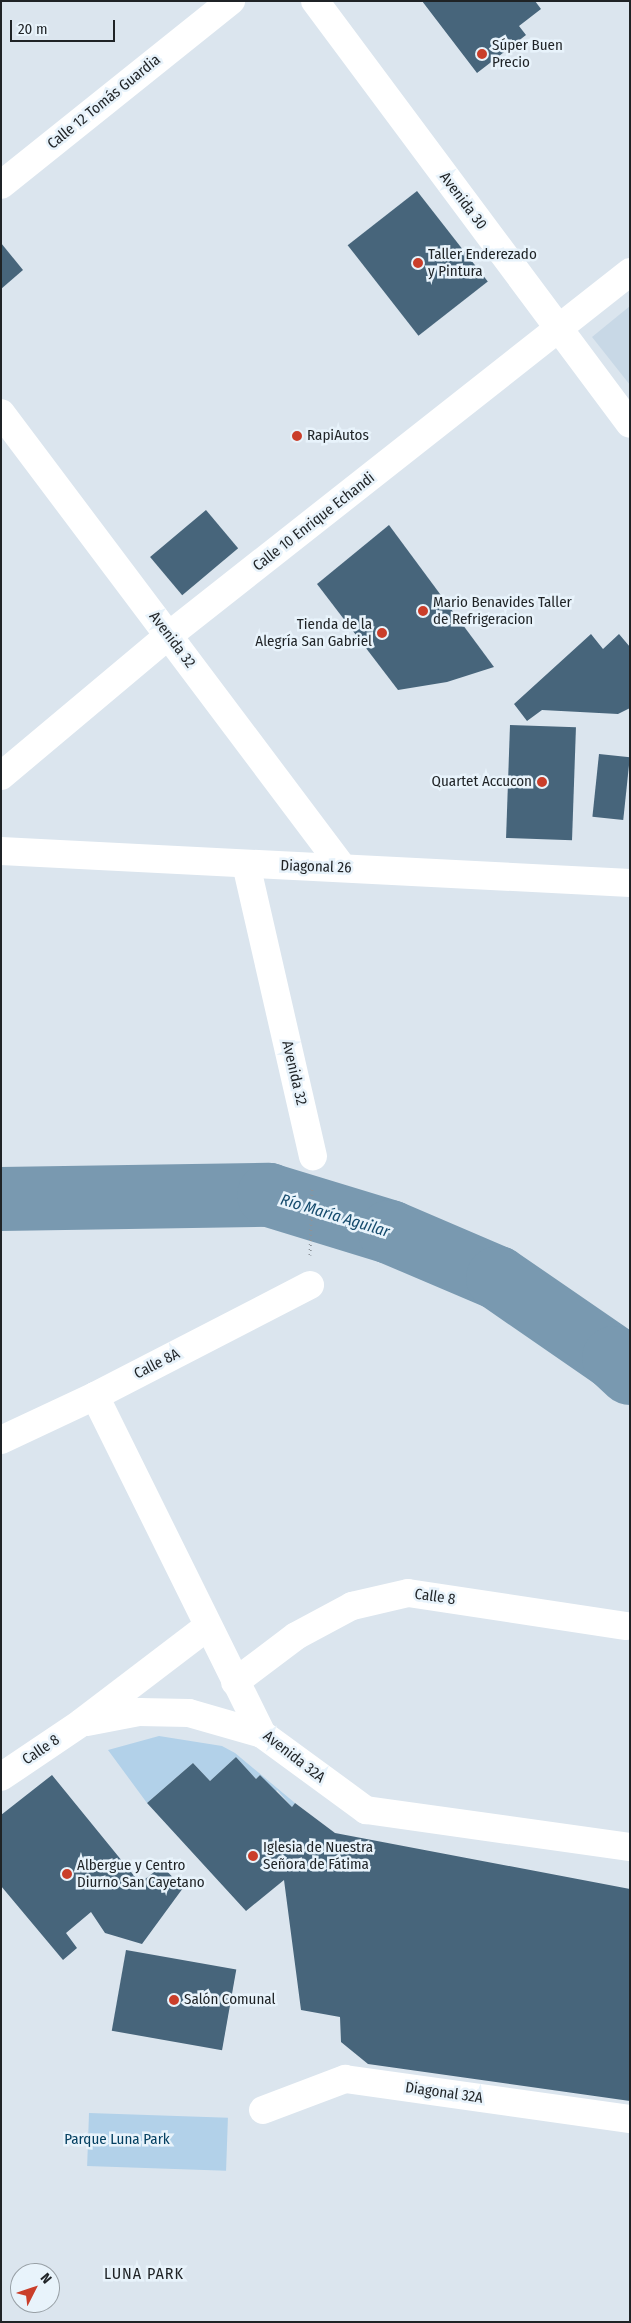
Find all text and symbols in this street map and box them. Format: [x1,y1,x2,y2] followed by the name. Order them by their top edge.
[12,10,118,42] scale bar
[18,20,48,38] text: 20 m
[492,36,563,71] place label: Súper Buen Precio
[476,48,488,60] marker: Súper Buen Precio
[44,51,164,153] street label: Calle 12 Tomás Guardia
[436,169,490,233] street label: Avenida 30
[428,245,537,280] place label: Taller Enderezado y Pintura
[412,257,424,269] marker: Taller Enderezado y Pintura
[307,427,369,445] place label: RapiAutos
[291,430,303,442] marker: RapiAutos
[250,469,378,575] street label: Calle 10 Enrique Echandi
[433,593,572,628] place label: Mario Benavides Taller de Refrigeracion
[417,605,429,617] marker: Mario Benavides Taller de Refrigeracion
[145,608,199,672] street label: Avenida 32
[255,615,372,650] place label: Tienda de la Alegría San Gabriel
[376,627,388,639] marker: Tienda de la Alegría San Gabriel
[432,773,532,791] place label: Quartet Accucon
[536,776,548,788] marker: Quartet Accucon
[280,857,352,877] street label: Diagonal 26
[278,1039,310,1107] street label: Avenida 32
[278,1190,392,1242] water label: Río María Aguilar
[131,1345,183,1383] street label: Calle 8A
[413,1585,457,1609] street label: Calle 8
[259,1727,329,1787] street label: Avenida 32A
[19,1731,63,1769] street label: Calle 8
[263,1838,373,1873] place label: Iglesia de Nuestra Señora de Fátima
[247,1850,259,1862] marker: Iglesia de Nuestra Señora de Fátima
[77,1856,205,1891] place label: Albergue y Centro Diurno San Cayetano
[61,1868,73,1880] marker: Albergue y Centro Diurno San Cayetano
[184,1991,275,2009] place label: Salón Comunal
[168,1994,180,2006] marker: Salón Comunal
[404,2079,484,2107] street label: Diagonal 32A
[64,2131,170,2149] park label: Parque Luna Park
[10,2263,60,2313] north arrow
[103,2264,185,2284] district label: LUNA PARK
[37,2270,55,2287] text: N

